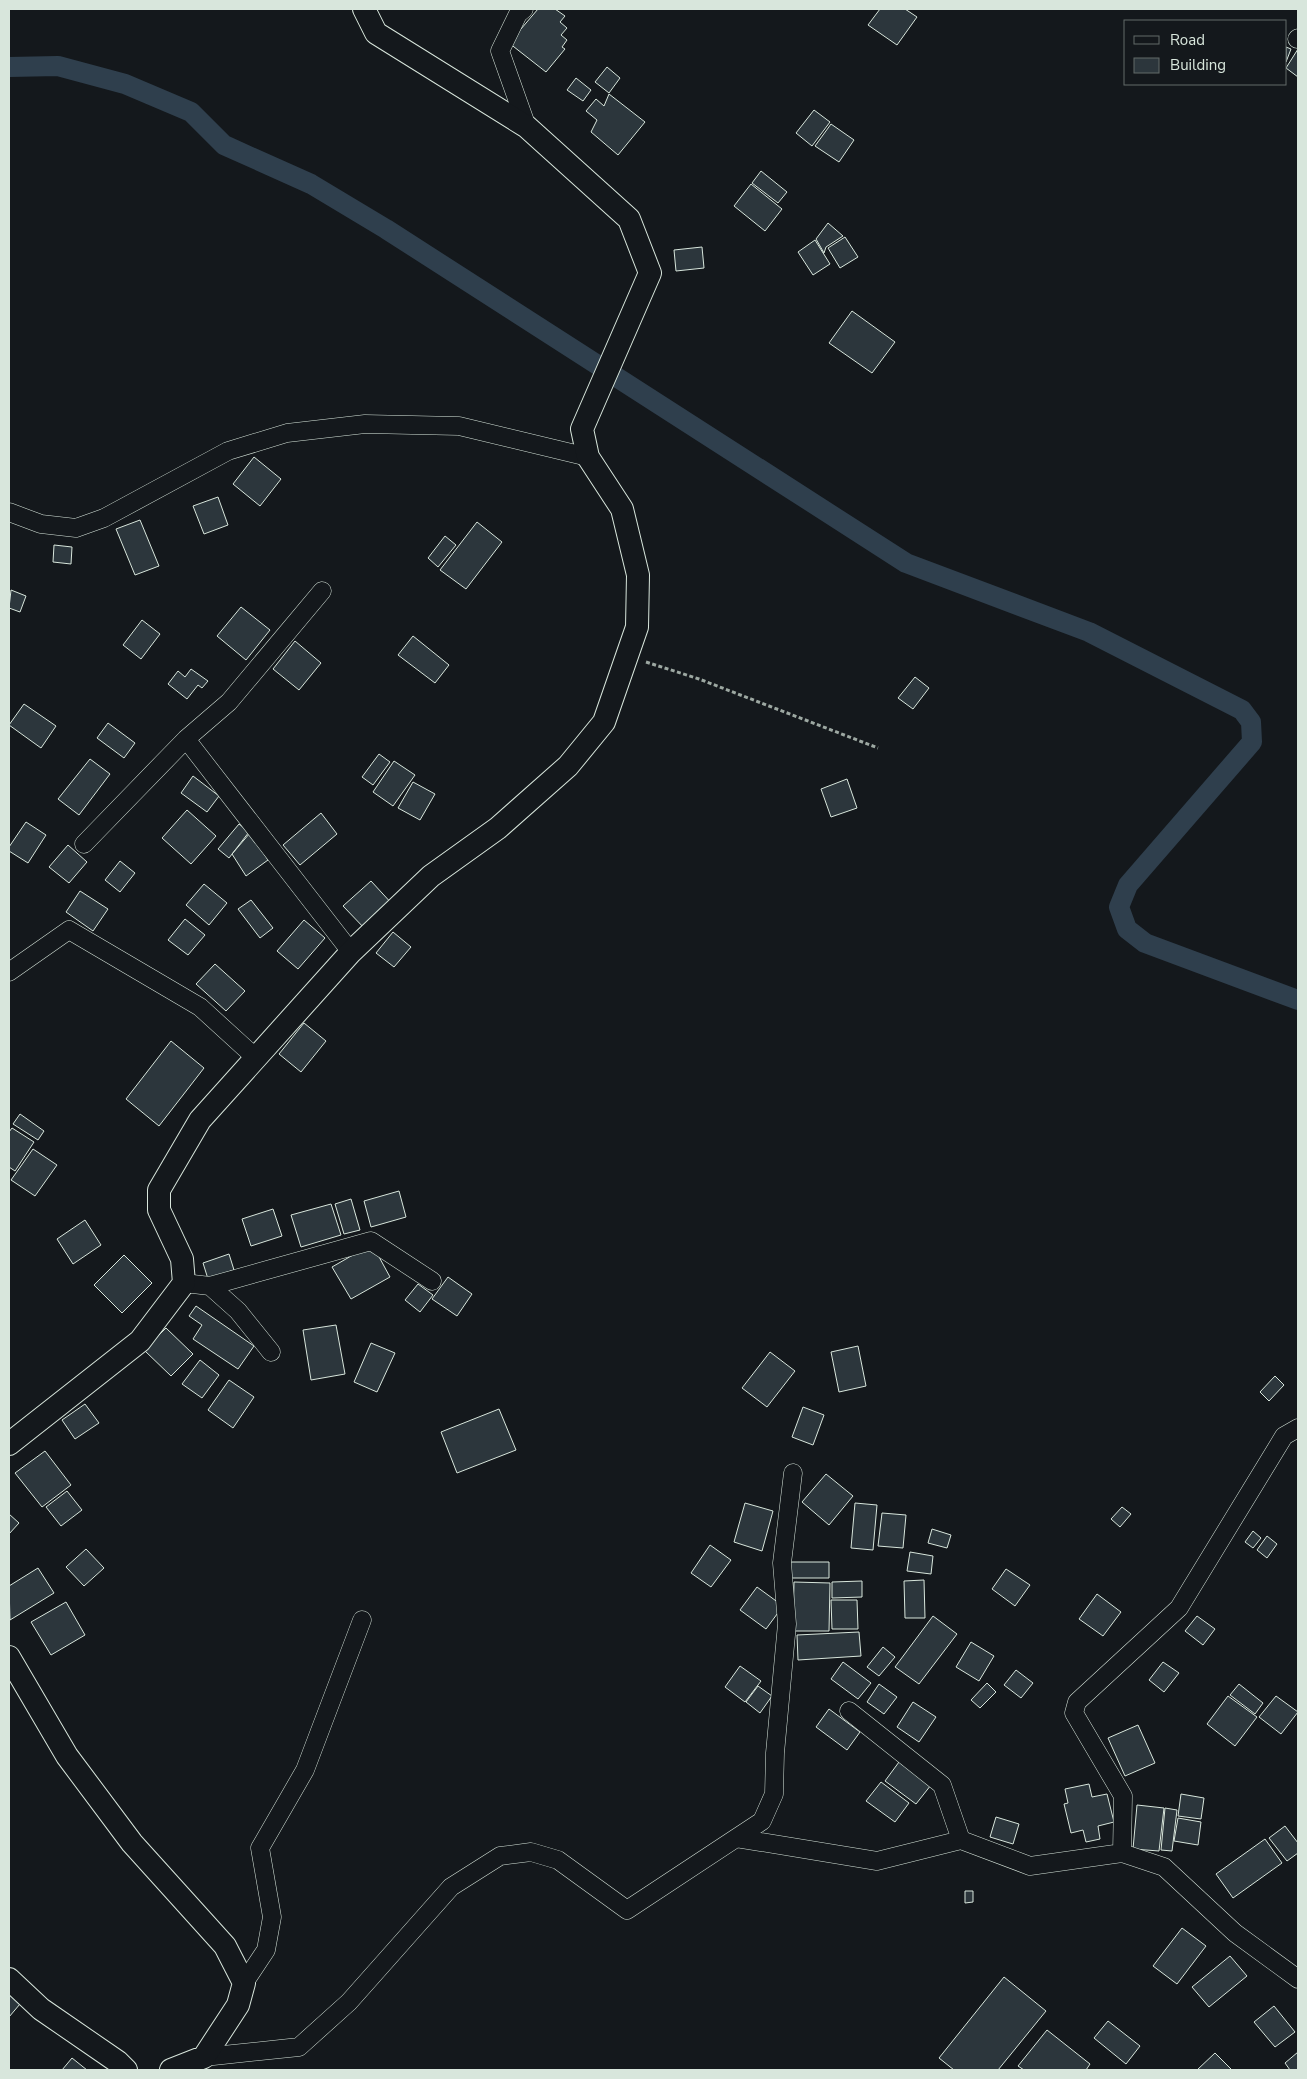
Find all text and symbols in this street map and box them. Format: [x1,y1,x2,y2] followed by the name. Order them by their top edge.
[1124,20,1287,85] legend
[1170,30,1205,50] text: Road
[1170,55,1226,75] text: Building

